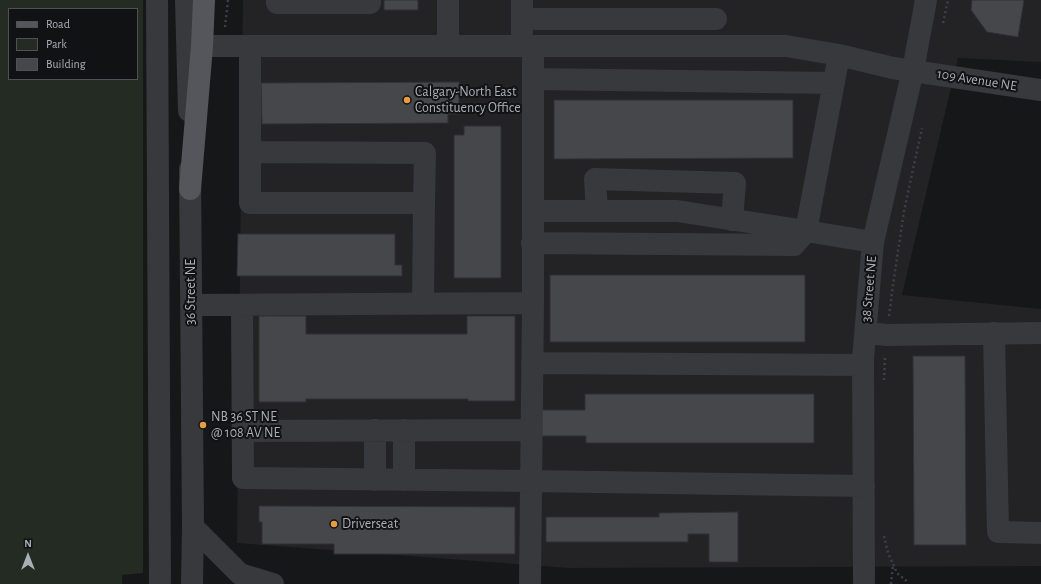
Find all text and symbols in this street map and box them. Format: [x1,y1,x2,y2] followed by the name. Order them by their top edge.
[8,8,138,80] legend
[46,18,70,30] text: Road
[46,38,67,50] text: Park
[46,58,86,70] text: Building
[936,65,1018,95] street label: 109 Avenue NE
[415,84,521,116] place label: Calgary-North East Constituency Office
[402,95,412,105] marker: Calgary-North East Constituency Office
[858,255,880,323] street label: 38 Street NE
[183,259,199,325] street label: 36 Street NE
[211,409,280,442] place label: NB 36 ST NE @ 108 AV NE
[198,420,208,430] marker: NB 36 ST NE @ 108 AV NE
[342,516,398,532] place label: Driverseat
[329,519,339,529] marker: Driverseat
[8,536,48,576] north arrow
[24,538,32,549] text: N

